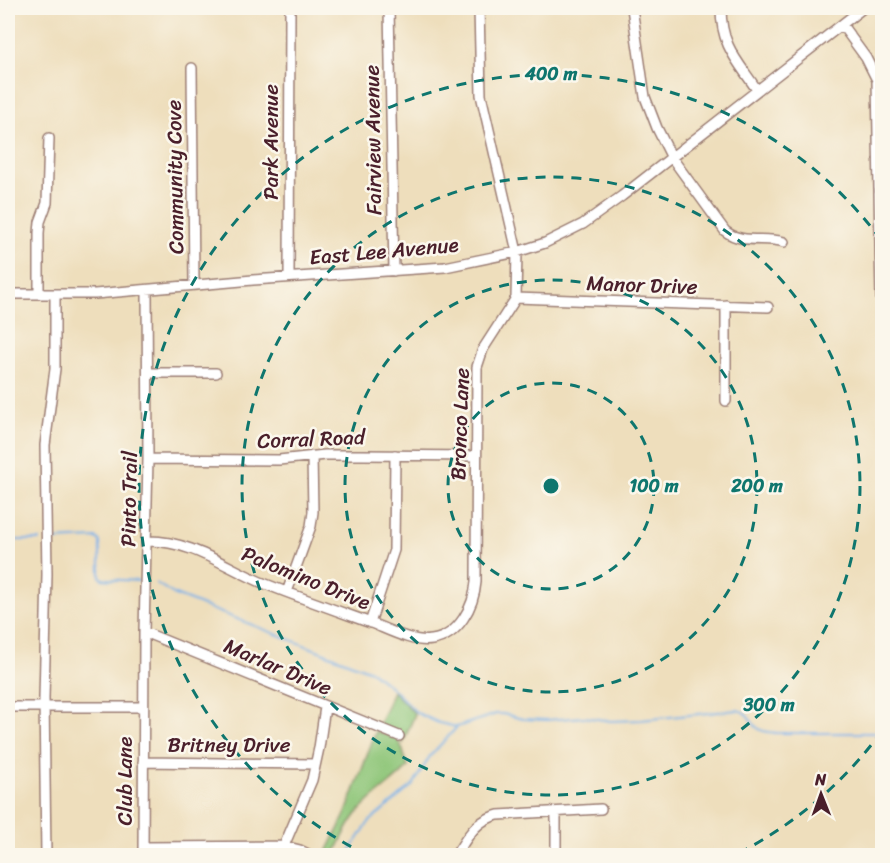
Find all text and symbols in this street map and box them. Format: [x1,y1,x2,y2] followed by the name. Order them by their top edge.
[524,58,577,90] text: 400 m
[353,64,393,216] street label: Fairview Avenue
[252,84,290,200] street label: Park Avenue
[155,99,195,254] street label: Community Cove
[308,226,460,276] street label: East Lee Avenue
[586,264,698,306] street label: Manor Drive
[439,367,481,481] street label: Bronco Lane
[257,418,367,460] street label: Corral Road
[109,450,149,547] street label: Pinto Trail
[630,470,679,502] text: 100 m
[730,470,783,502] text: 200 m
[541,476,561,496] centre of rings
[236,535,376,621] street label: Palomino Drive
[218,627,338,707] street label: Marlar Drive
[742,689,795,721] text: 300 m
[168,726,291,764] street label: Britney Drive
[106,737,144,825] street label: Club Lane
[791,764,851,824] north arrow
[814,765,827,794] text: N

